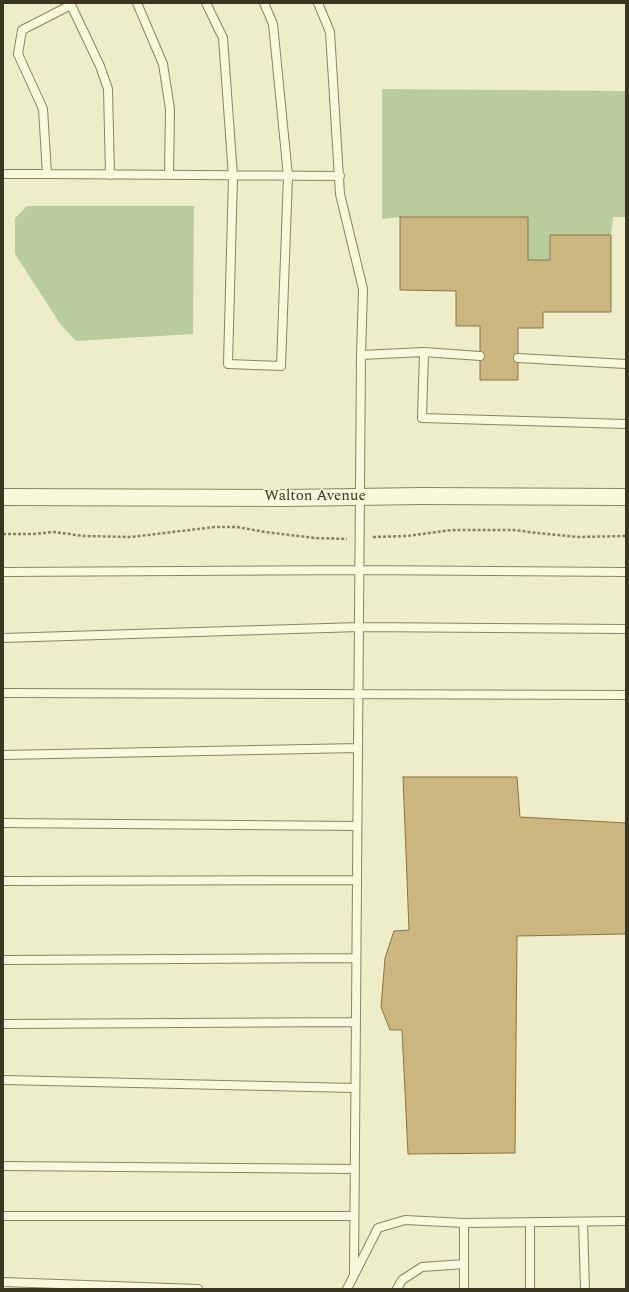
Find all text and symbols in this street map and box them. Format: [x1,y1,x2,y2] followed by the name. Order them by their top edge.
[264,488,366,506] street label: Walton Avenue

